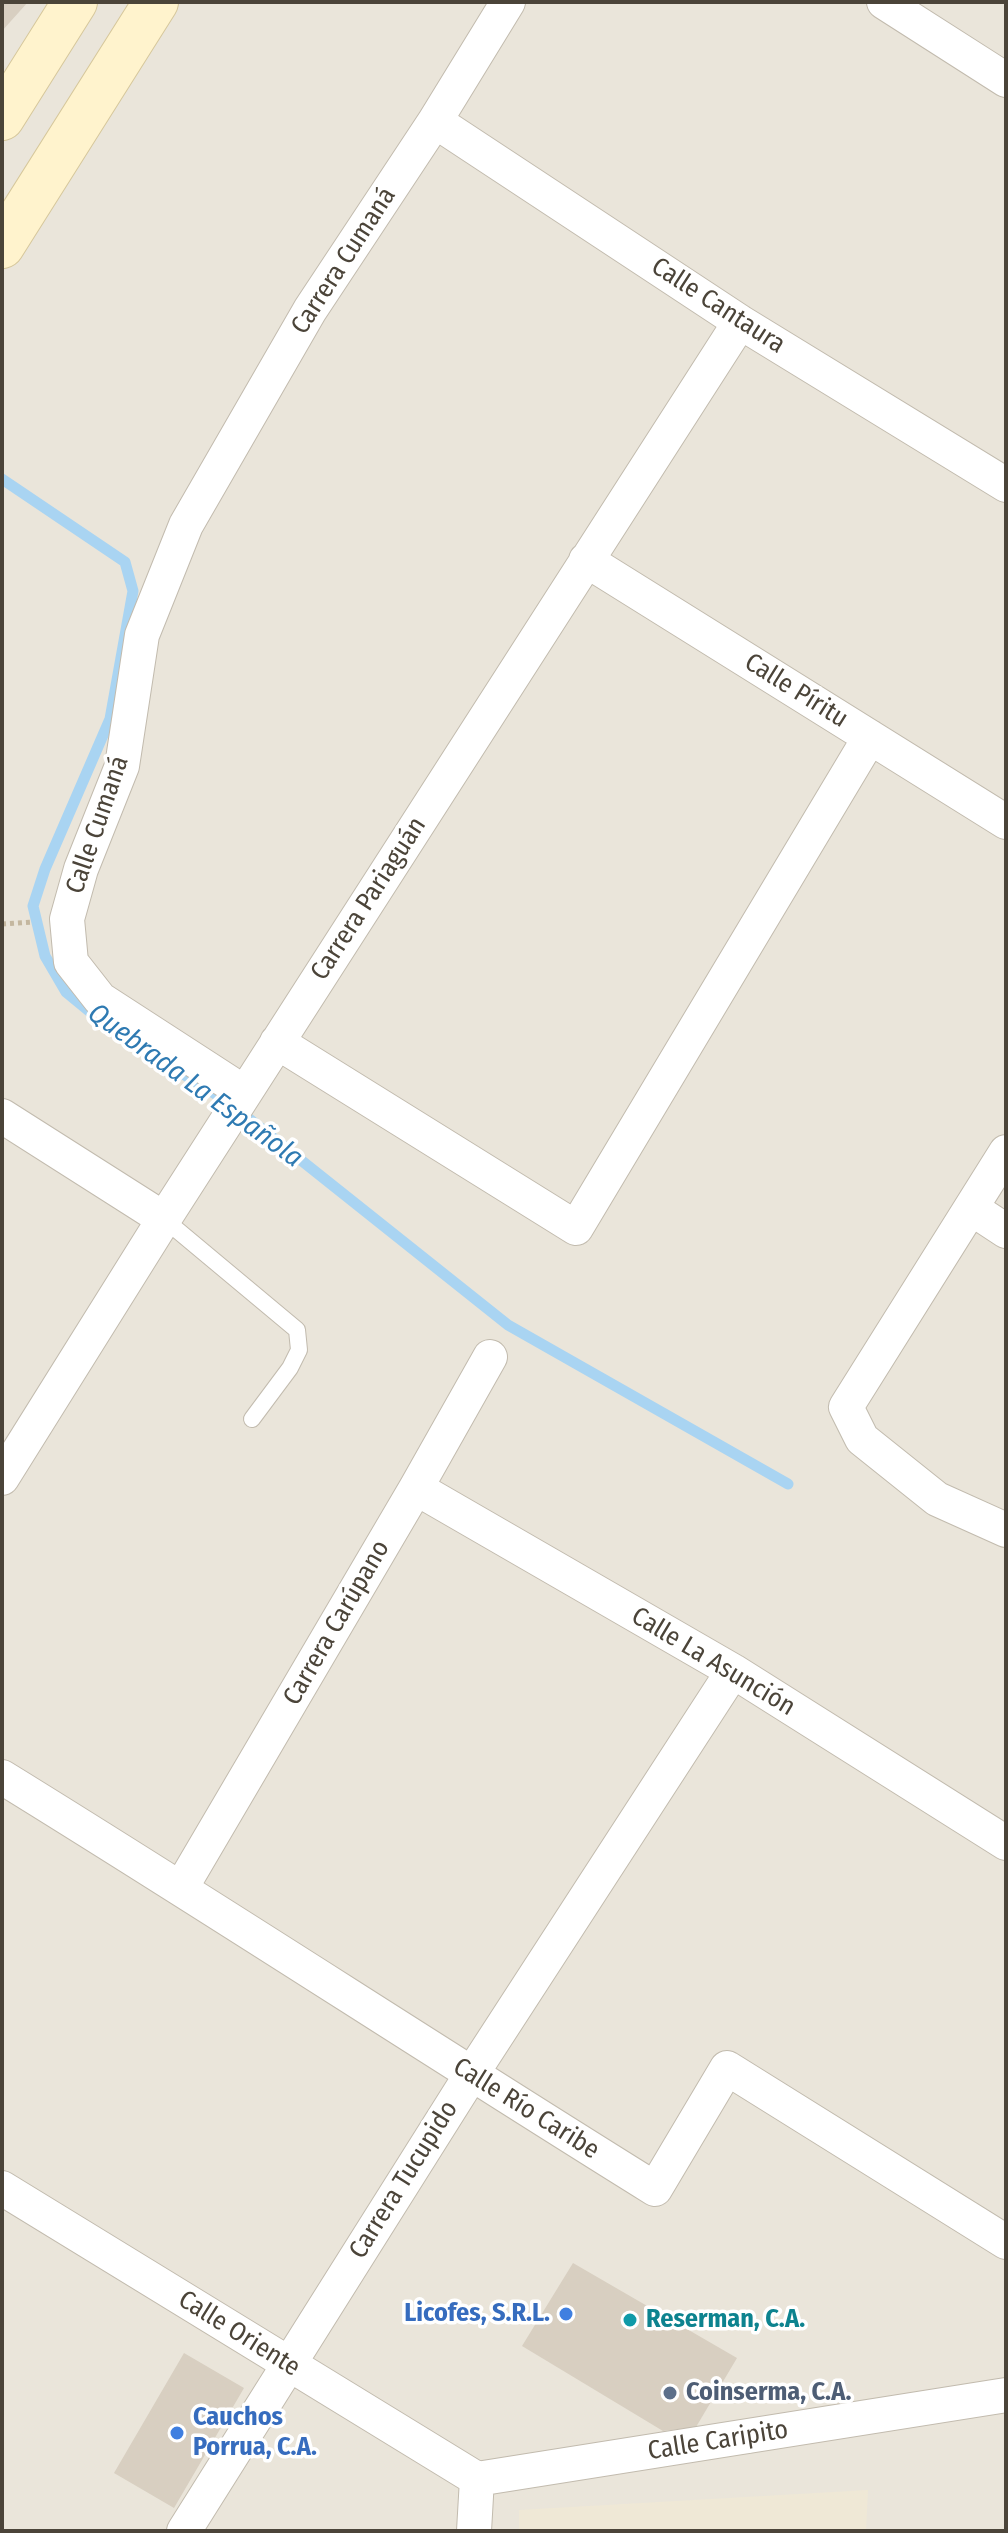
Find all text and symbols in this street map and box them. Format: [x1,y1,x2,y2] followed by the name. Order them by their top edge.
[285,182,403,340] street label: Carrera Cumaná
[645,251,791,361] street label: Calle Cantaura
[739,647,853,735] street label: Calle Píritu
[60,752,136,898] street label: Calle Cumaná
[305,812,433,986] street label: Carrera Pariaguán
[81,997,309,1175] water label: Quebrada La Española
[277,1535,397,1711] street label: Carrera Carúpano
[626,1601,800,1723] street label: Calle La Asunción
[447,2052,605,2166] street label: Calle Río Caribe
[343,2095,465,2265] street label: Carrera Tucupido
[172,2284,306,2384] street label: Calle Oriente
[404,2298,550,2330] place label: Licofes, S.R.L.
[646,2304,805,2336] place label: Reserman, C.A.
[557,2305,575,2323] marker: Licofes, S.R.L.
[621,2311,639,2329] marker: Reserman, C.A.
[686,2377,852,2409] place label: Coinserma, C.A.
[661,2384,679,2402] marker: Coinserma, C.A.
[193,2402,317,2464] place label: Cauchos Porrua, C.A.
[646,2415,790,2467] street label: Calle Caripito
[168,2424,186,2442] marker: Cauchos Porrua, C.A.

